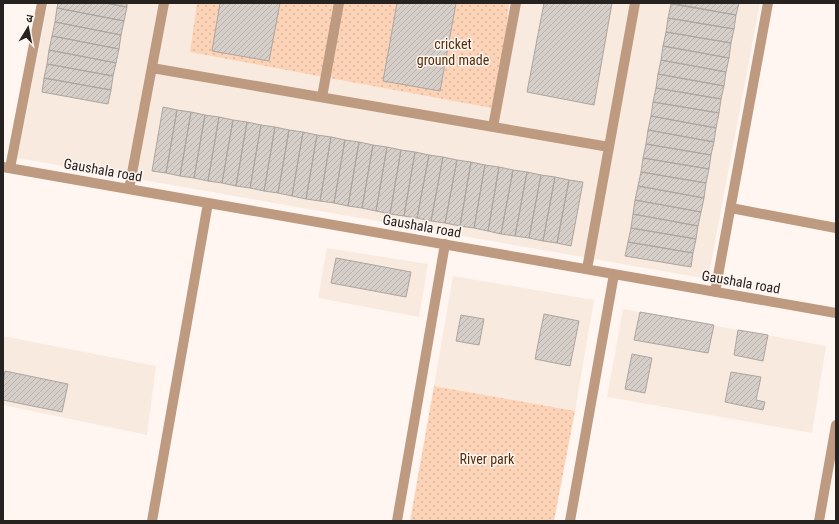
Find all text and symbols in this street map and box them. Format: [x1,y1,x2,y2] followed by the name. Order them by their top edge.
[8,8,48,48] north arrow
[25,12,35,26] text: उ
[417,36,490,68] park label: cricket ground made
[62,155,144,185] street label: Gaushala road
[381,211,463,241] street label: Gaushala road
[700,267,782,297] street label: Gaushala road
[460,451,515,467] park label: River park

